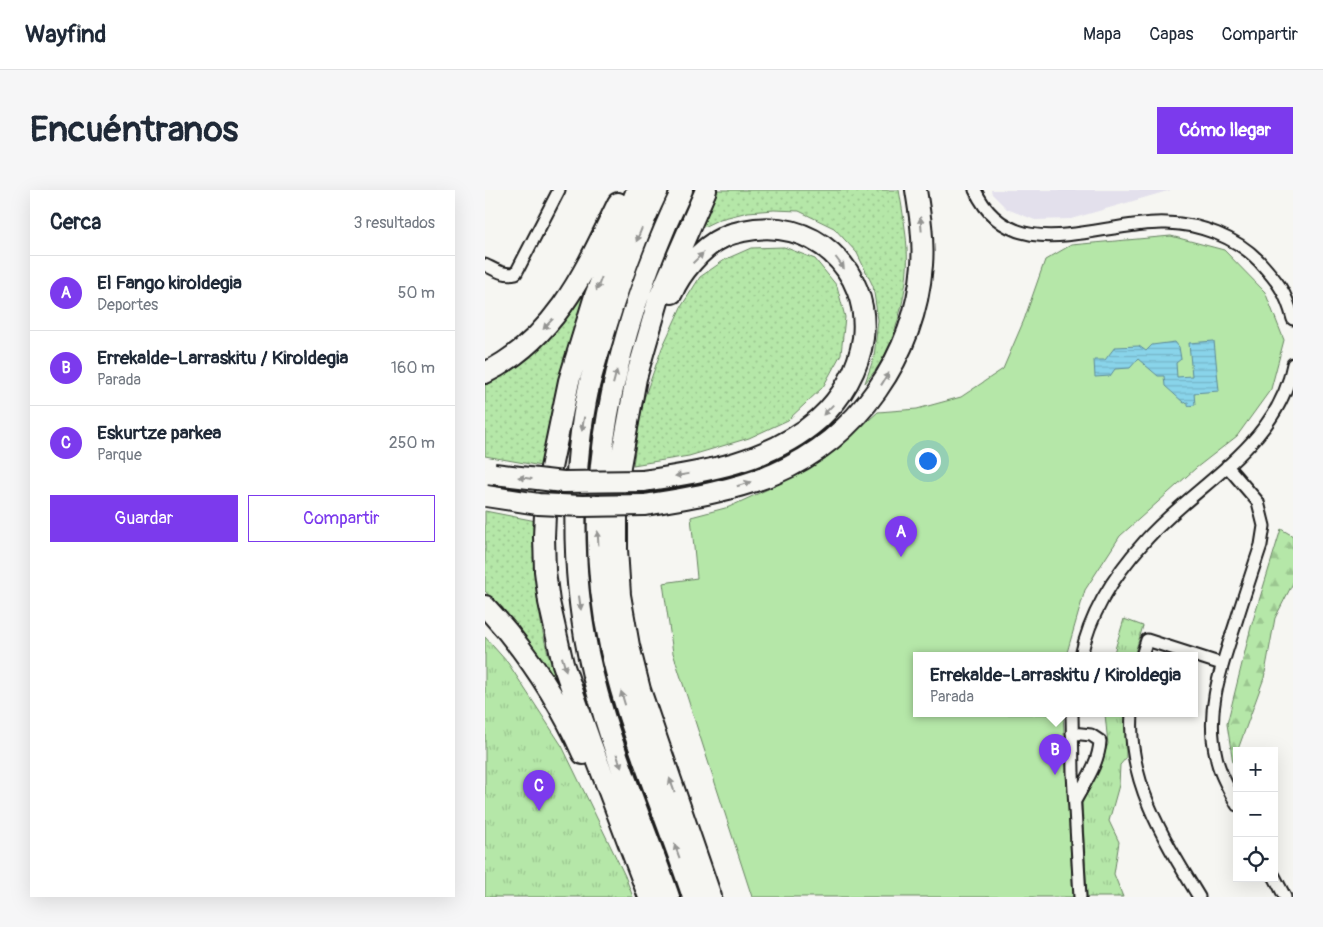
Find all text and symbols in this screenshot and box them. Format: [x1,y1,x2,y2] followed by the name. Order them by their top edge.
[25,20,106,49] text: Wayfind
[1083,23,1121,46] text: Mapa
[1149,23,1194,46] text: Capas
[1222,23,1298,46] text: Compartir
[1157,107,1293,154] button: Cómo llegar
[30,108,238,152] text: Encuéntranos
[50,209,101,236] text: Cerca
[353,213,435,233] text: 3 resultados
[917,215,925,231] one-way arrow
[634,228,642,242] one-way arrow
[691,252,703,264] one-way arrow
[835,256,845,270] one-way arrow
[97,271,242,295] text: El Fango kiroldegia
[595,277,603,292] one-way arrow
[61,283,71,303] text: A
[398,283,435,303] text: 50 m
[97,295,158,315] text: Deportes
[542,318,554,330] one-way arrow
[97,346,348,370] text: Errekalde-Larraskitu / Kiroldegia
[61,358,71,378] text: B
[391,358,435,378] text: 160 m
[611,369,619,384] one-way arrow
[97,370,141,390] text: Parada
[880,372,889,385] one-way arrow
[822,404,834,416] one-way arrow
[579,416,587,432] one-way arrow
[97,421,221,445] text: Eskurtze parkea
[61,433,71,453] text: C
[389,433,435,453] text: 250 m
[97,445,142,465] text: Parque
[915,448,941,474] your location
[674,471,690,479] one-way arrow
[516,474,532,482] one-way arrow
[737,480,752,488] one-way arrow
[50,495,238,542] button: Guardar
[248,495,435,542] button: Compartir
[885,516,917,557] pin: A
[594,530,602,546] one-way arrow
[577,596,585,612] one-way arrow
[913,652,1198,717] popup
[560,656,568,671] one-way arrow
[930,663,1181,687] text: Errekalde-Larraskitu / Kiroldegia
[930,687,974,707] text: Parada
[619,690,627,705] one-way arrow
[1039,734,1071,775] pin: B
[1233,747,1278,882] map controls
[1233,747,1278,792] button: +
[616,753,623,768] one-way arrow
[523,770,555,811] pin: C
[668,777,675,792] one-way arrow
[1233,792,1278,837] button: −
[1233,837,1278,882] button: locate
[673,843,681,858] one-way arrow

